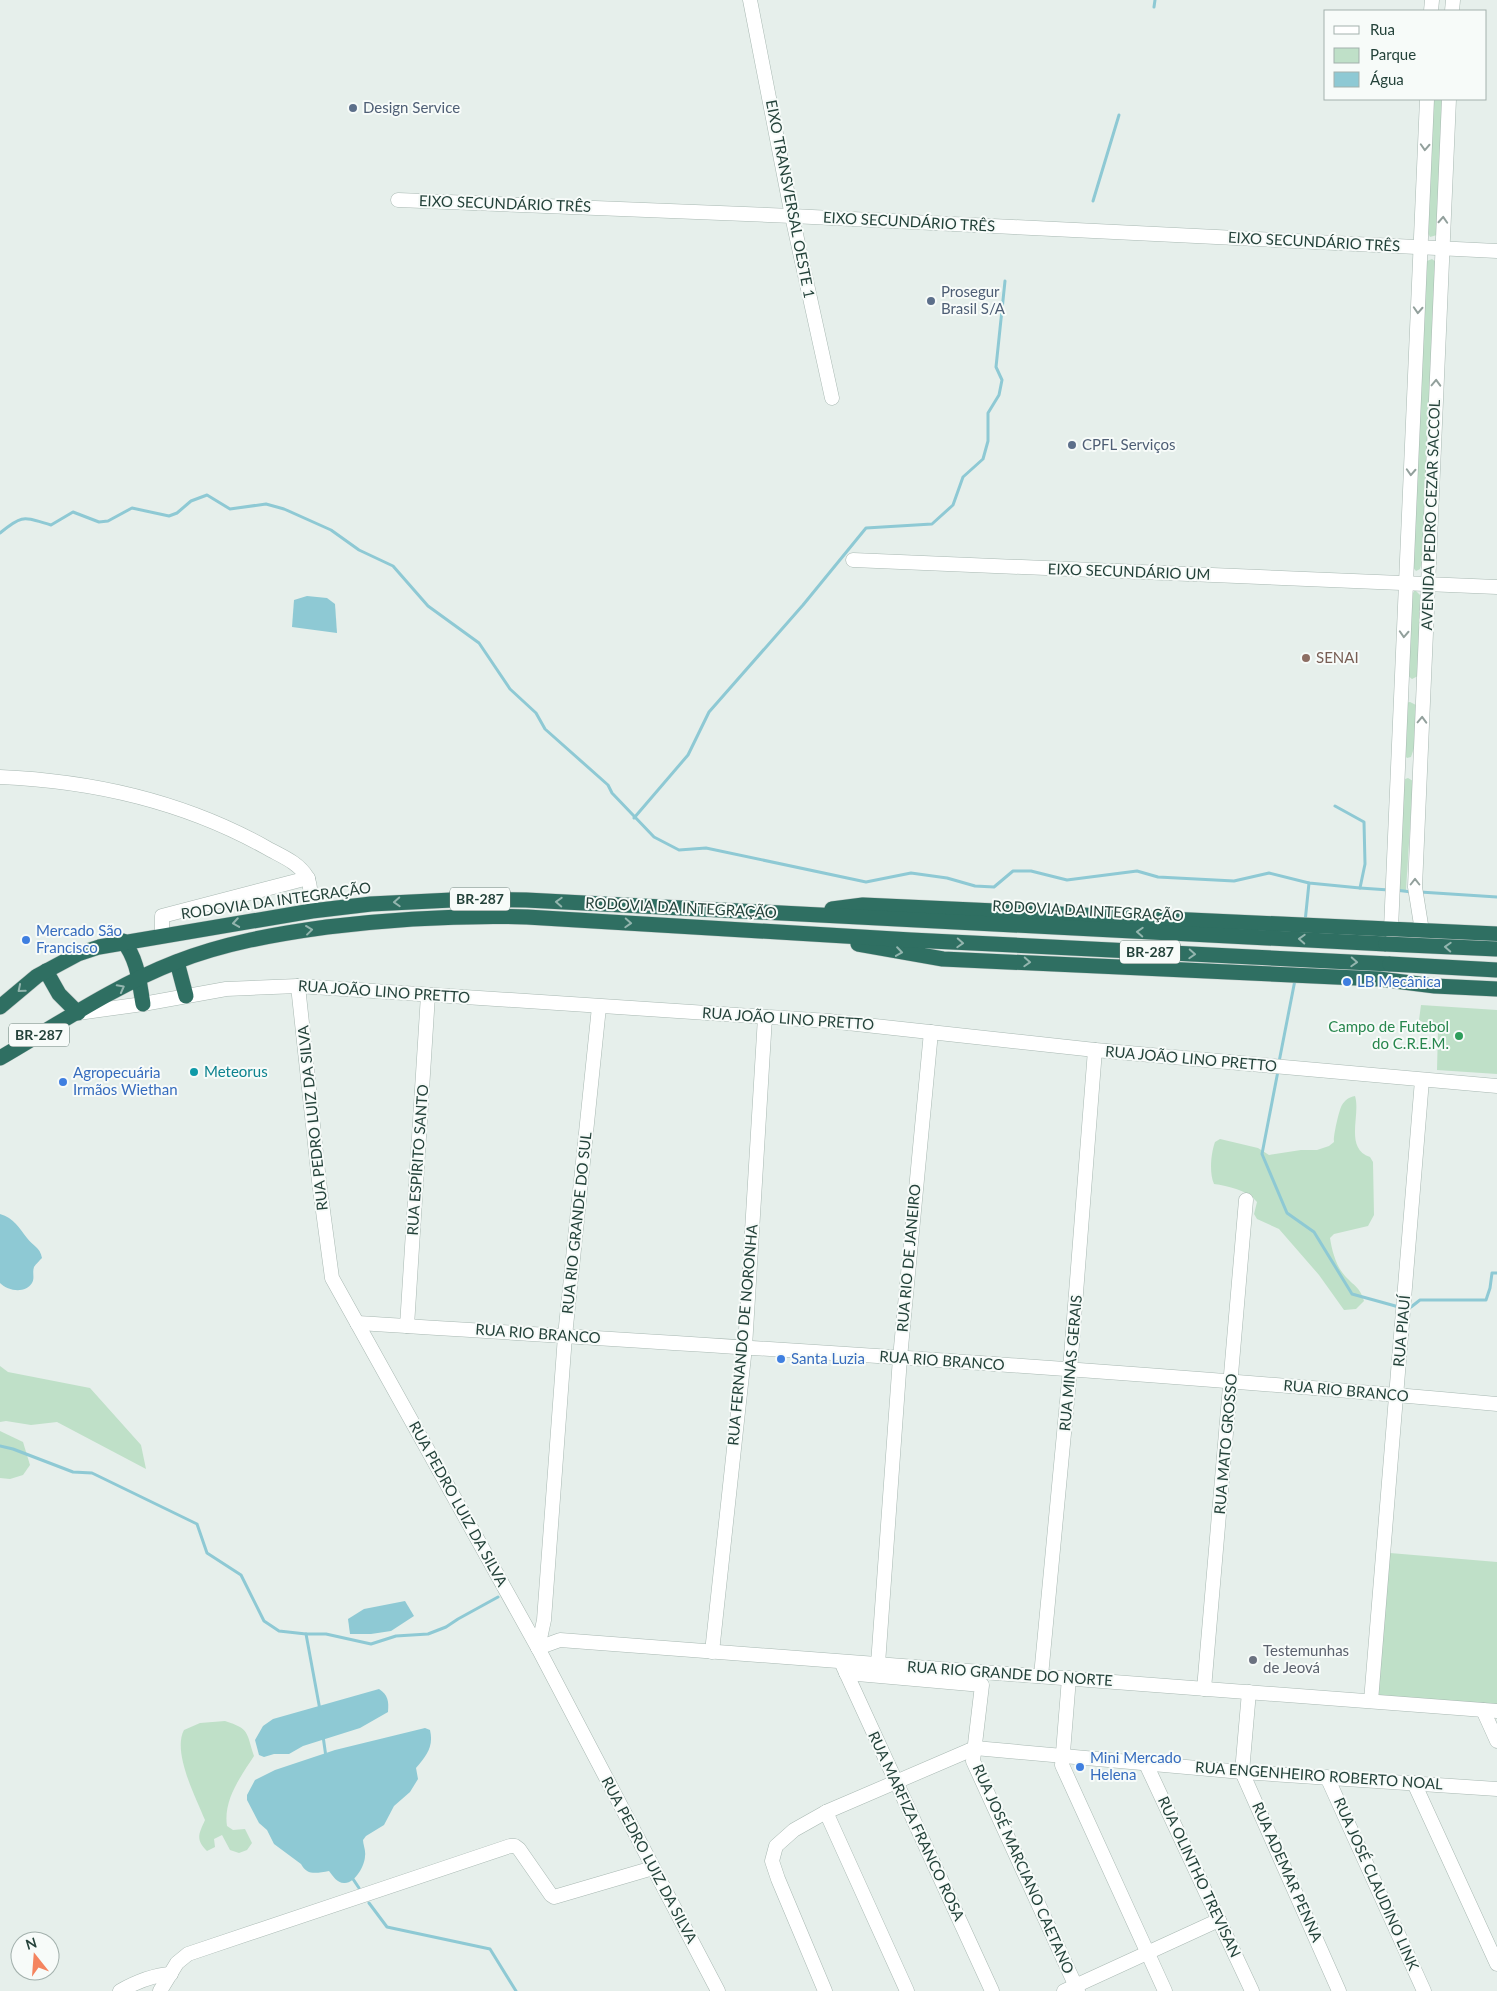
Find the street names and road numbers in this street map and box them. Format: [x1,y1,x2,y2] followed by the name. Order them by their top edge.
[763,98,819,299] street label: EIXO TRANSVERSAL OESTE 1
[419,191,591,215] street label: EIXO SECUNDÁRIO TRÊS
[822,208,996,235] street label: EIXO SECUNDÁRIO TRÊS
[1227,228,1401,255] street label: EIXO SECUNDÁRIO TRÊS
[1417,399,1443,631] street label: AVENIDA PEDRO CEZAR SACCOL
[1047,559,1211,583] street label: EIXO SECUNDÁRIO UM
[180,878,372,922] street label: RODOVIA DA INTEGRAÇÃO
[450,888,510,911] road number: BR-287
[585,893,777,921] street label: RODOVIA DA INTEGRAÇÃO
[992,896,1184,924] street label: RODOVIA DA INTEGRAÇÃO
[1120,940,1180,964] road number: BR-287
[297,976,471,1006] street label: RUA JOÃO LINO PRETTO
[701,1003,875,1033] street label: RUA JOÃO LINO PRETTO
[9,1024,69,1046] road number: BR-287
[293,1024,331,1212] street label: RUA PEDRO LUIZ DA SILVA
[1104,1042,1278,1074] street label: RUA JOÃO LINO PRETTO
[403,1084,431,1236] street label: RUA ESPÍRITO SANTO
[557,1131,595,1315] street label: RUA RIO GRANDE DO SUL
[893,1183,923,1333] street label: RUA RIO DE JANEIRO
[723,1223,761,1446] street label: RUA FERNANDO DE NORONHA
[1389,1293,1413,1368] street label: RUA PIAUÍ
[1055,1294,1085,1432] street label: RUA MINAS GERAIS
[475,1320,601,1346] street label: RUA RIO BRANCO
[879,1347,1005,1373] street label: RUA RIO BRANCO
[1210,1373,1240,1515] street label: RUA MATO GROSSO
[1283,1376,1409,1404] street label: RUA RIO BRANCO
[406,1418,512,1590] street label: RUA PEDRO LUIZ DA SILVA
[907,1657,1114,1689] street label: RUA RIO GRANDE DO NORTE
[865,1728,969,1924] street label: RUA MARFIZA FRANCO ROSA
[1195,1757,1444,1793] street label: RUA ENGENHEIRO ROBERTO NOAL
[969,1761,1078,1976] street label: RUA JOSÉ MARCIANO CAETANO
[598,1773,702,1947] street label: RUA PEDRO LUIZ DA SILVA
[1155,1793,1245,1960] street label: RUA OLINTHO TREVISAN
[1331,1795,1423,1973] street label: RUA JOSÉ CLAUDINO LINK
[1249,1799,1327,1945] street label: RUA ADEMAR PENNA

